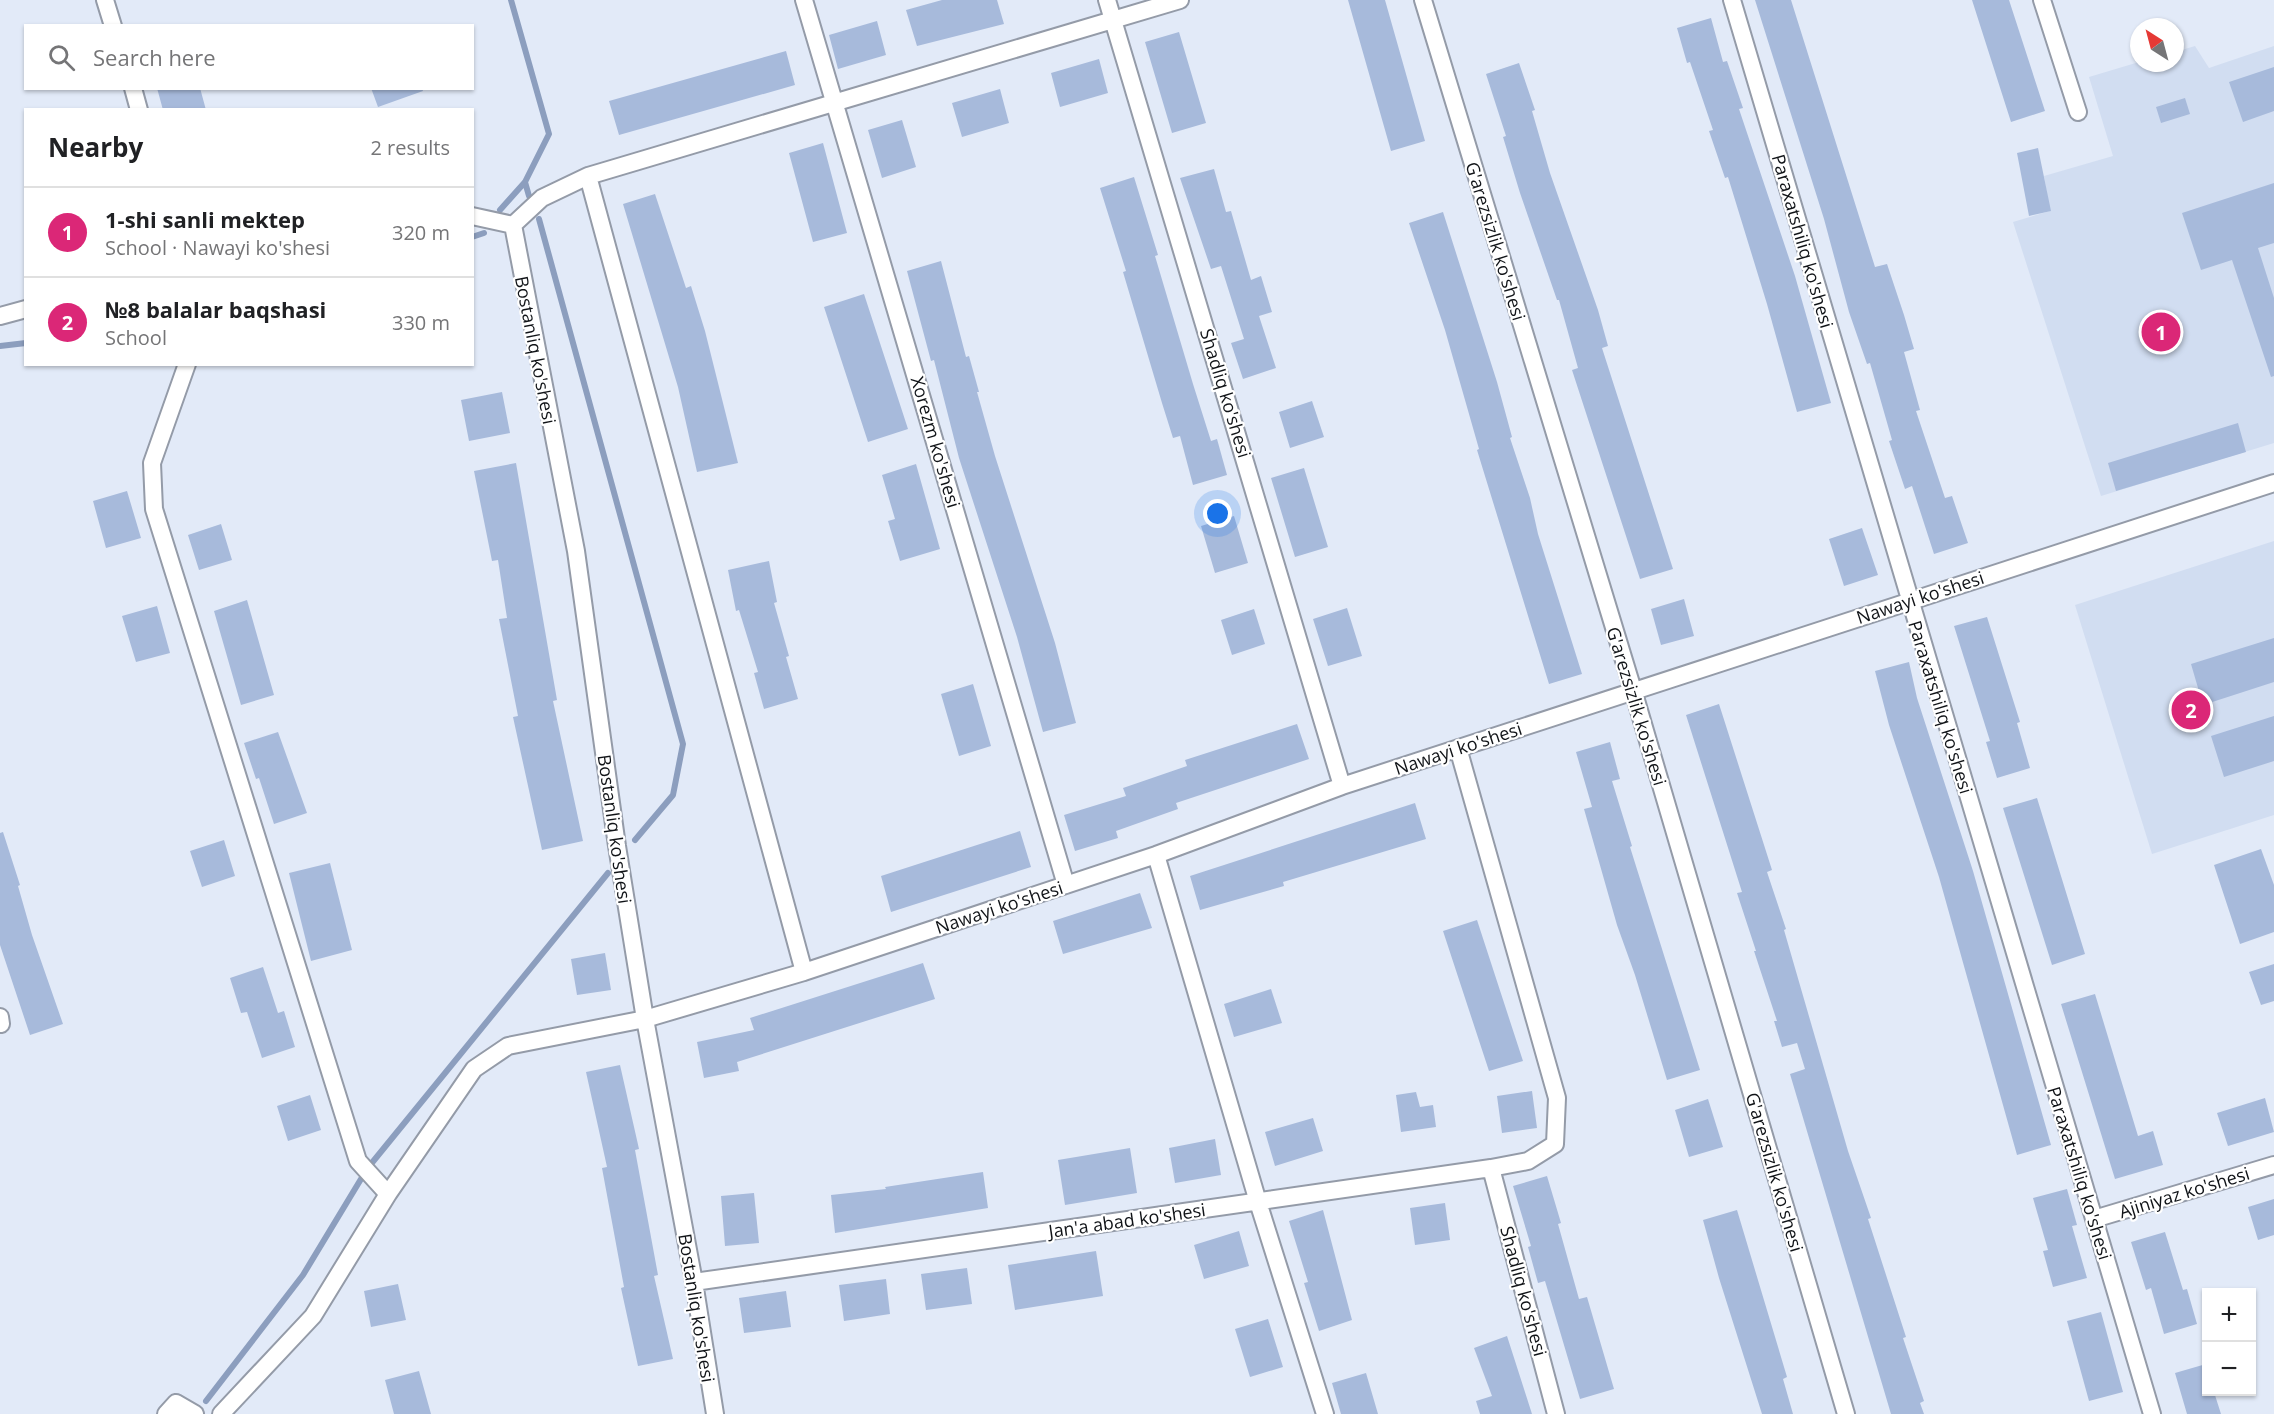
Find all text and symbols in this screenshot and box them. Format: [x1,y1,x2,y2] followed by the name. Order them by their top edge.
[2130,18,2184,72] north arrow
[24,24,474,90] search box
[45,41,78,74] icon: search
[93,42,216,72] text: Search here
[48,129,143,165] text: Nearby
[370,134,450,161] text: 2 results
[1767,151,1839,331] street label: Paraxatshiliq ko'shesi
[1460,159,1532,323] street label: G'arezsizlik ko'shesi
[105,204,305,234] text: 1-shi sanli mektep
[62,219,73,246] text: 1
[392,219,450,246] text: 320 m
[105,234,330,261] text: School · Nawayi ko'shesi
[510,274,562,426] street label: Bostanliq ko'shesi
[105,294,326,324] text: №8 balalar baqshasi
[62,309,73,336] text: 2
[392,309,450,336] text: 330 m
[2142,310,2180,354] pin: 1
[105,324,167,351] text: School
[1195,326,1257,460] street label: Shadliq ko'shesi
[906,374,966,510] street label: Xorezm ko'shesi
[1203,499,1232,528] your location
[1853,565,1987,629] street label: Nawayi ko'shesi
[1903,617,1979,797] street label: Paraxatshiliq ko'shesi
[1601,624,1673,788] street label: G'arezsizlik ko'shesi
[2172,688,2210,732] pin: 2
[1391,716,1525,780] street label: Nawayi ko'shesi
[593,753,637,905] street label: Bostanliq ko'shesi
[932,875,1066,939] street label: Nawayi ko'shesi
[2042,1083,2118,1263] street label: Paraxatshiliq ko'shesi
[1741,1089,1809,1255] street label: G'arezsizlik ko'shesi
[2116,1161,2252,1223] street label: Ajiniyaz ko'shesi
[1045,1197,1207,1243] street label: Jan'a abad ko'shesi
[1495,1223,1553,1359] street label: Shadliq ko'shesi
[673,1232,721,1384] street label: Bostanliq ko'shesi
[2202,1288,2256,1396] map controls
[2202,1288,2256,1342] button: +
[2202,1342,2256,1396] button: −

